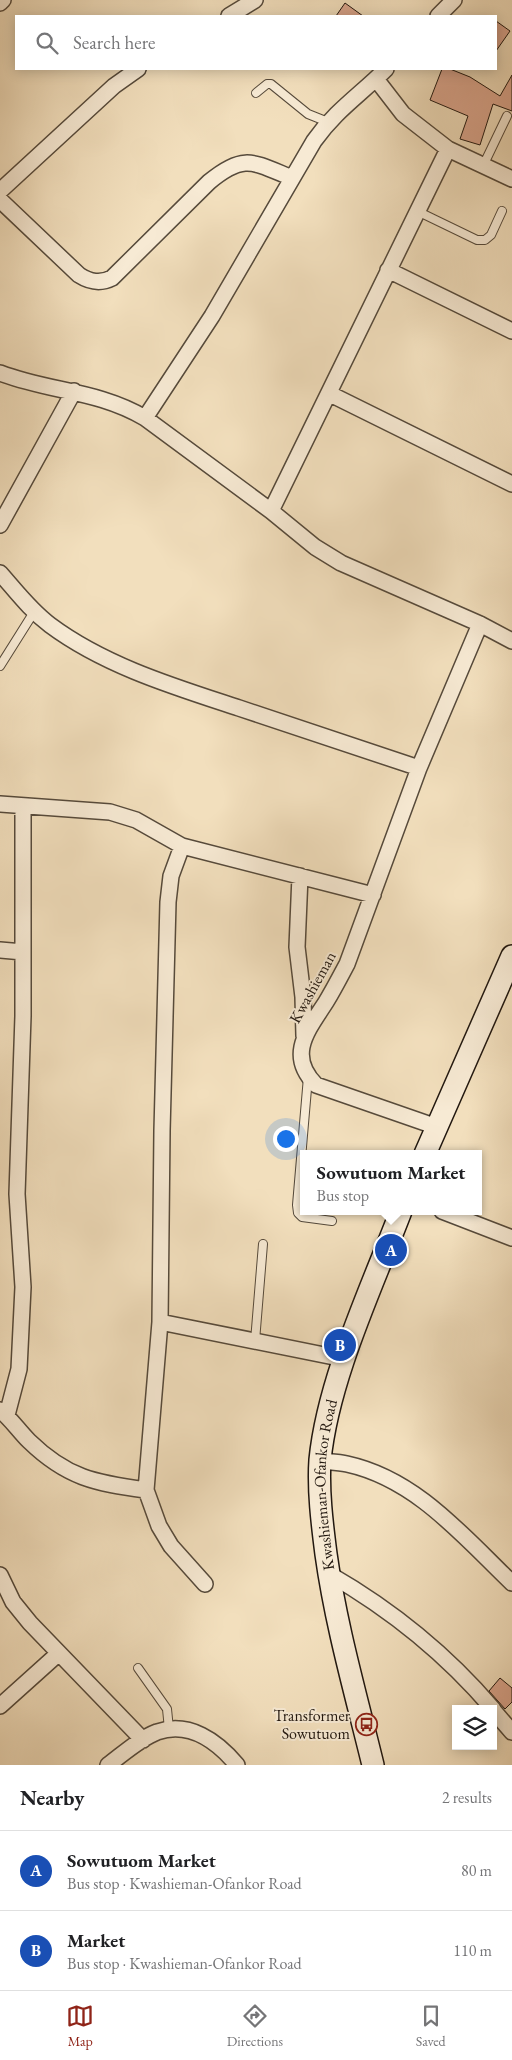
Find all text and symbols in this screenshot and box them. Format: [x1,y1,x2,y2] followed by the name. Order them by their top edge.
[15,15,497,70] search box
[33,29,61,57] icon: search
[73,30,155,55] text: Search here
[284,947,341,1027] street label: Kwashieman
[273,1126,299,1152] your location
[300,1150,482,1215] popup
[317,1160,465,1185] text: Sowutuom Market
[317,1185,369,1206] text: Bus stop
[375,1231,407,1269] pin: A
[324,1326,356,1364] pin: B
[309,1396,342,1572] street label: Kwashieman-Ofankor Road
[274,1705,351,1744] place label: Transformer Sowutuom
[452,1705,497,1750] map controls
[452,1705,497,1750] button: layers
[354,1712,378,1736] bus stop icon: Transformer Sowutuom
[20,1784,84,1811] text: Nearby
[442,1787,492,1808] text: 2 results
[67,1848,216,1873] text: Sowutuom Market
[30,1860,42,1881] text: A
[461,1860,492,1881] text: 80 m
[67,1873,302,1894] text: Bus stop · Kwashieman-Ofankor Road
[67,1928,125,1953] text: Market
[31,1940,41,1961] text: B
[453,1940,492,1961] text: 110 m
[67,1953,302,1974] text: Bus stop · Kwashieman-Ofankor Road
[66,2002,94,2050] tab: Map
[227,2002,283,2050] tab: Directions
[416,2002,446,2050] tab: Saved

